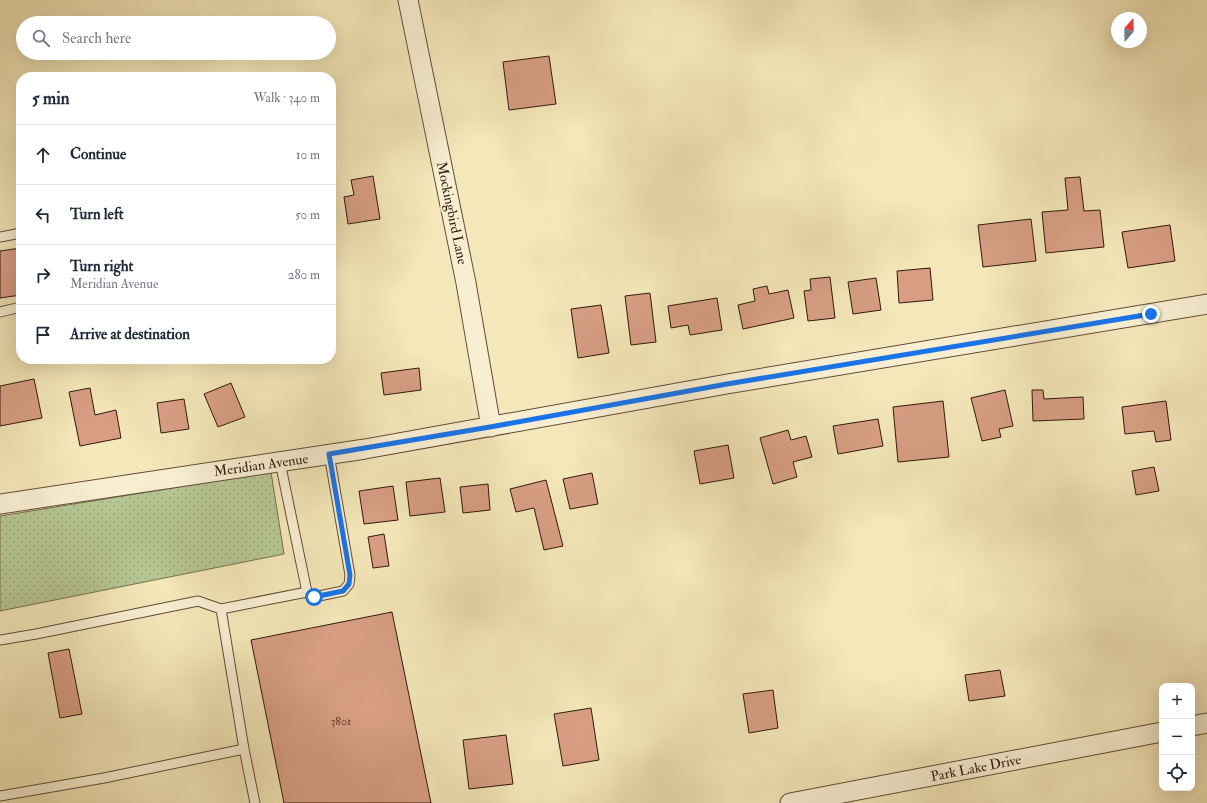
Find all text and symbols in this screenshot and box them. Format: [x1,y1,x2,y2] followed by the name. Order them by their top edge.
[1111,12,1147,48] north arrow
[16,16,336,60] search box
[30,27,52,49] icon: search
[62,29,131,48] text: Search here
[32,88,70,109] text: 5 min
[254,90,320,106] text: Walk · 340 m
[32,144,54,166] icon: ahead
[70,145,126,164] text: Continue
[296,147,320,163] text: 10 m
[433,160,471,266] street label: Mockingbird Lane
[32,204,54,226] icon: left
[70,205,124,224] text: Turn left
[295,207,320,223] text: 50 m
[70,257,133,276] text: Turn right
[32,264,54,286] icon: right
[288,267,320,283] text: 280 m
[70,276,158,292] text: Meridian Avenue
[1142,305,1160,323] route end
[32,324,54,346] icon: arrive
[70,325,190,344] text: Arrive at destination
[213,450,309,480] street label: Meridian Avenue
[305,588,323,606] route start
[1159,683,1195,791] map controls
[1159,683,1195,719] button: +
[331,714,351,729] house number: 3801
[1159,719,1195,755] button: −
[929,751,1023,785] street label: Park Lake Drive
[1159,755,1195,791] button: locate

